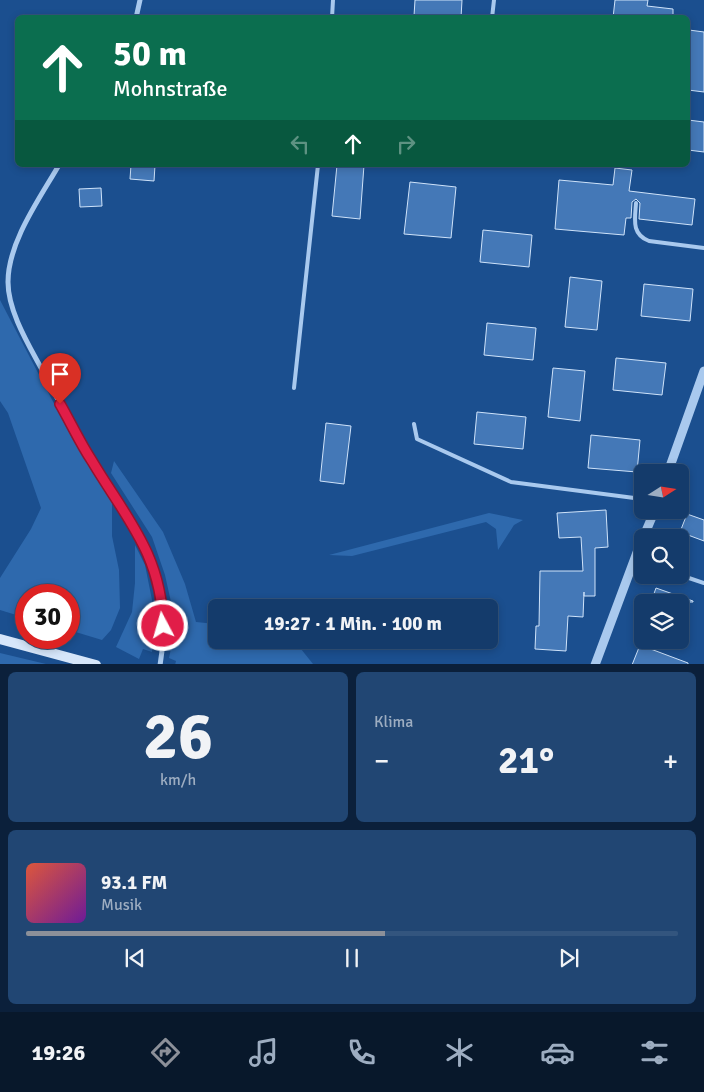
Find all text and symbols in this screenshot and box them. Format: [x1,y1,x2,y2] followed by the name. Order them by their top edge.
[113,32,187,75] text: 50 m
[30,35,95,100] icon: ahead
[113,75,227,102] text: Mohnstraße
[286,130,314,158] icon: left
[339,130,367,158] icon: ahead
[392,130,420,158] icon: right
[39,353,81,404] pin
[46,360,74,388] icon: arrive
[634,464,689,519] north arrow
[634,464,689,649] map controls
[634,529,689,584] button: search
[15,584,80,649] speed limit sign: 30
[634,594,689,649] button: layers
[136,599,188,651] position arrow
[264,612,442,636] text: 19:27 · 1 Min. · 100 m
[143,697,213,777] text: 26
[374,712,413,732] text: Klima
[498,737,554,784] text: 21°
[374,744,389,778] text: −
[663,744,678,778] text: +
[160,770,196,790] text: km/h
[101,871,167,895] text: 93.1 FM
[101,895,142,915] text: Musik
[121,944,149,972] icon: previous
[338,944,366,972] icon: pause
[555,944,583,972] icon: next
[148,1035,183,1070] icon: directions
[246,1035,281,1070] icon: music
[344,1035,379,1070] icon: phone
[442,1035,477,1070] icon: climate
[540,1035,575,1070] icon: car
[637,1035,672,1070] icon: filters
[31,1039,85,1066] text: 19:26

